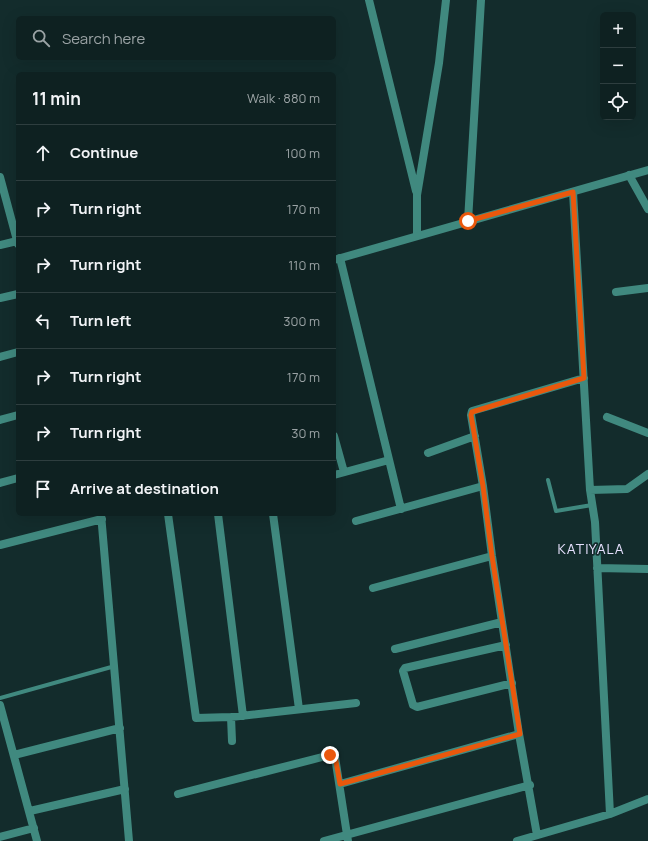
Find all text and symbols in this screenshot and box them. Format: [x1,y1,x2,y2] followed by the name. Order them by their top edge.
[600,12,636,120] map controls
[600,12,636,48] button: +
[16,16,336,60] search box
[30,27,52,49] icon: search
[62,28,145,49] text: Search here
[600,48,636,84] button: −
[600,84,636,120] button: locate
[32,87,81,110] text: 11 min
[247,89,320,107] text: Walk · 880 m
[32,142,54,164] icon: ahead
[70,142,138,163] text: Continue
[285,144,320,162] text: 100 m
[32,198,54,220] icon: right
[70,198,141,219] text: Turn right
[287,200,320,218] text: 170 m
[459,212,477,230] route start
[32,254,54,276] icon: right
[70,254,141,275] text: Turn right
[288,256,320,274] text: 110 m
[32,310,54,332] icon: left
[70,310,132,331] text: Turn left
[283,312,320,330] text: 300 m
[32,366,54,388] icon: right
[70,366,141,387] text: Turn right
[287,368,320,386] text: 170 m
[32,422,54,444] icon: right
[70,422,141,443] text: Turn right
[291,424,320,442] text: 30 m
[32,478,54,500] icon: arrive
[70,478,219,499] text: Arrive at destination
[557,539,625,558] district label: KATIYALA
[321,746,339,764] route end

